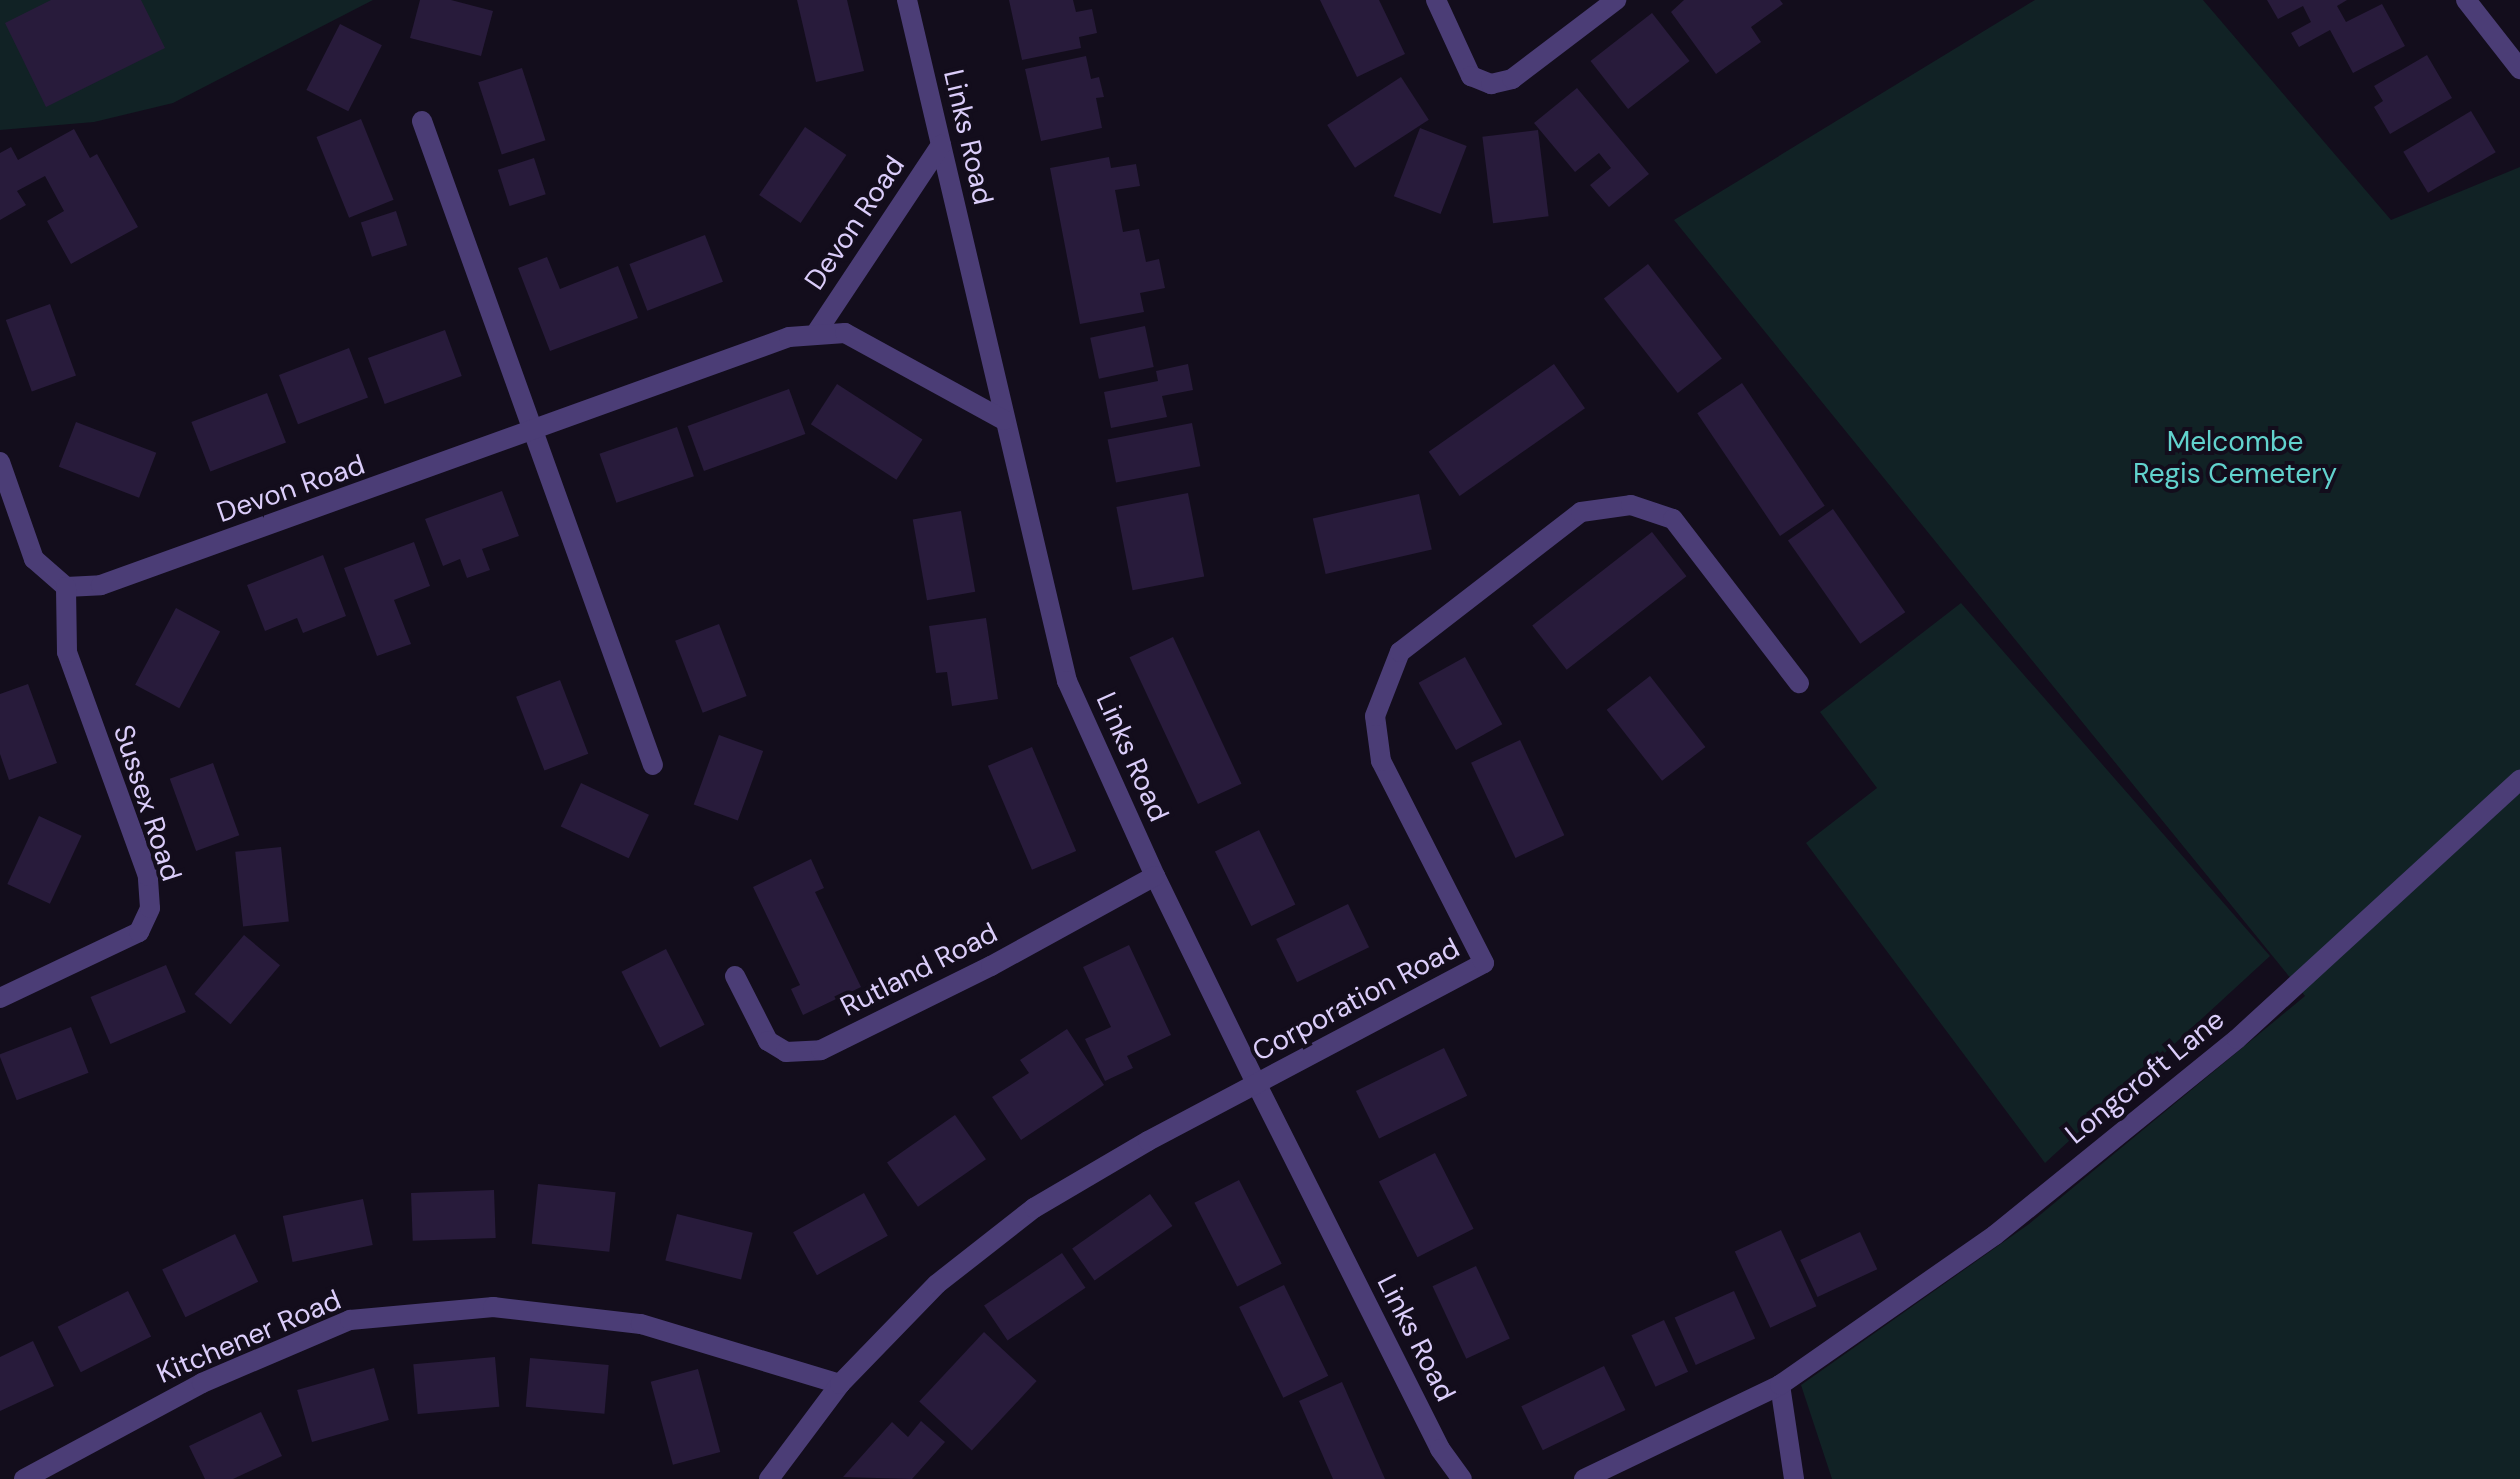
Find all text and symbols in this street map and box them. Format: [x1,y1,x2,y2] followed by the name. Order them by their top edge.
[936,66,1000,208] street label: Links Road
[798,150,912,296] street label: Devon Road
[2133,425,2337,491] park label: Melcombe Regis Cemetery
[213,448,369,530] street label: Devon Road
[1089,687,1175,827] street label: Links Road
[106,721,188,885] street label: Sussex Road
[835,916,1003,1024] street label: Rutland Road
[1247,931,1465,1069] street label: Corporation Road
[2059,1003,2231,1151] street label: Longcroft Lane
[1370,1269,1462,1407] street label: Links Road
[152,1283,346,1391] street label: Kitchener Road

